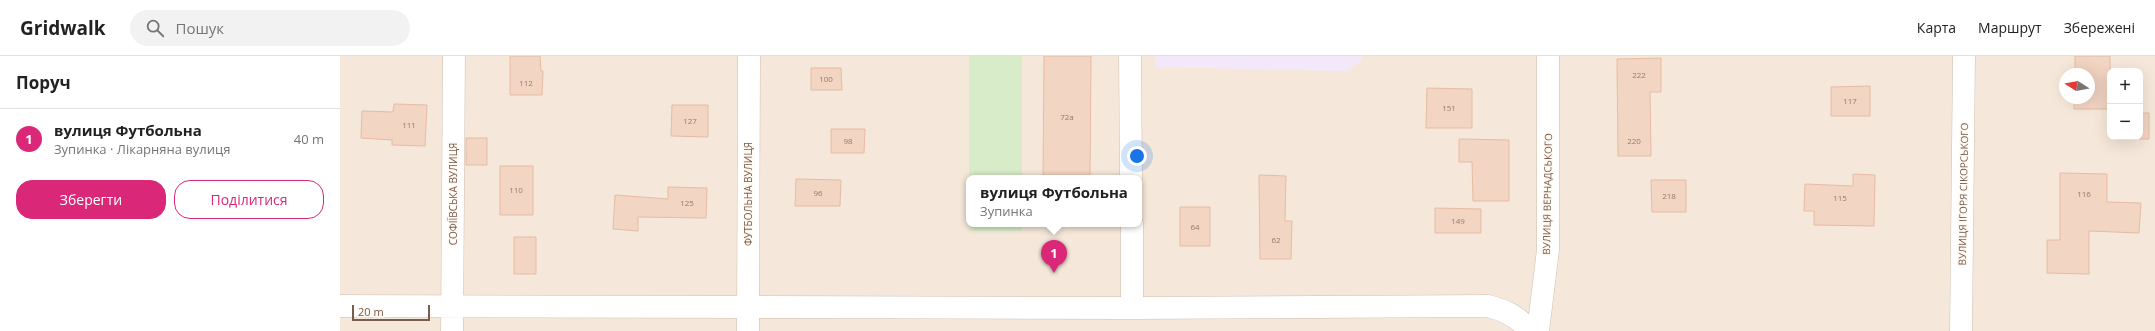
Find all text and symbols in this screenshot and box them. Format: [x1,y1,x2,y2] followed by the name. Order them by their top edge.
[130,10,410,46] search box
[20,15,106,41] text: Gridwalk
[144,17,166,39] icon: search
[176,18,224,38] text: Пошук
[1917,18,1956,37] text: Карта
[1978,18,2042,37] text: Маршрут
[2064,18,2135,37] text: Збережені
[2059,68,2095,104] north arrow
[2107,68,2143,140] map controls
[2107,68,2143,104] button: +
[1632,69,1646,80] house number: 222
[16,71,71,94] text: Поруч
[819,73,833,84] house number: 100
[519,77,533,88] house number: 112
[1843,95,1857,106] house number: 117
[1442,102,1456,113] house number: 151
[2107,104,2143,140] button: −
[1060,111,1074,122] house number: 72а
[683,115,697,126] house number: 127
[402,119,416,130] house number: 111
[54,120,202,140] text: вулиця Футбольна
[1955,122,1971,265] street label: ВУЛИЦЯ ІГОРЯ СІКОРСЬКОГО
[25,130,33,148] text: 1
[294,130,324,148] text: 40 m
[1539,133,1555,255] street label: ВУЛИЦЯ ВЕРНАДСЬКОГО
[843,135,853,146] house number: 98
[1627,135,1641,146] house number: 220
[54,140,230,158] text: Зупинка · Лікарняна вулиця
[741,142,755,246] street label: ФУТБОЛЬНА ВУЛИЦЯ
[446,143,460,245] street label: СОФІЇВСЬКА ВУЛИЦЯ
[1127,146,1147,166] your location
[966,175,1142,227] popup
[16,180,166,219] button: Зберегти
[174,180,324,219] button: Поділитися
[980,182,1128,202] text: вулиця Футбольна
[509,184,523,195] house number: 110
[813,187,823,198] house number: 96
[2077,188,2091,199] house number: 116
[1662,190,1676,201] house number: 218
[1833,192,1847,203] house number: 115
[680,197,694,208] house number: 125
[980,202,1033,220] text: Зупинка
[1451,215,1465,226] house number: 149
[1190,221,1200,232] house number: 64
[1271,234,1281,245] house number: 62
[1041,240,1067,273] pin: 1
[352,303,430,322] scale bar
[358,304,384,319] text: 20 m

